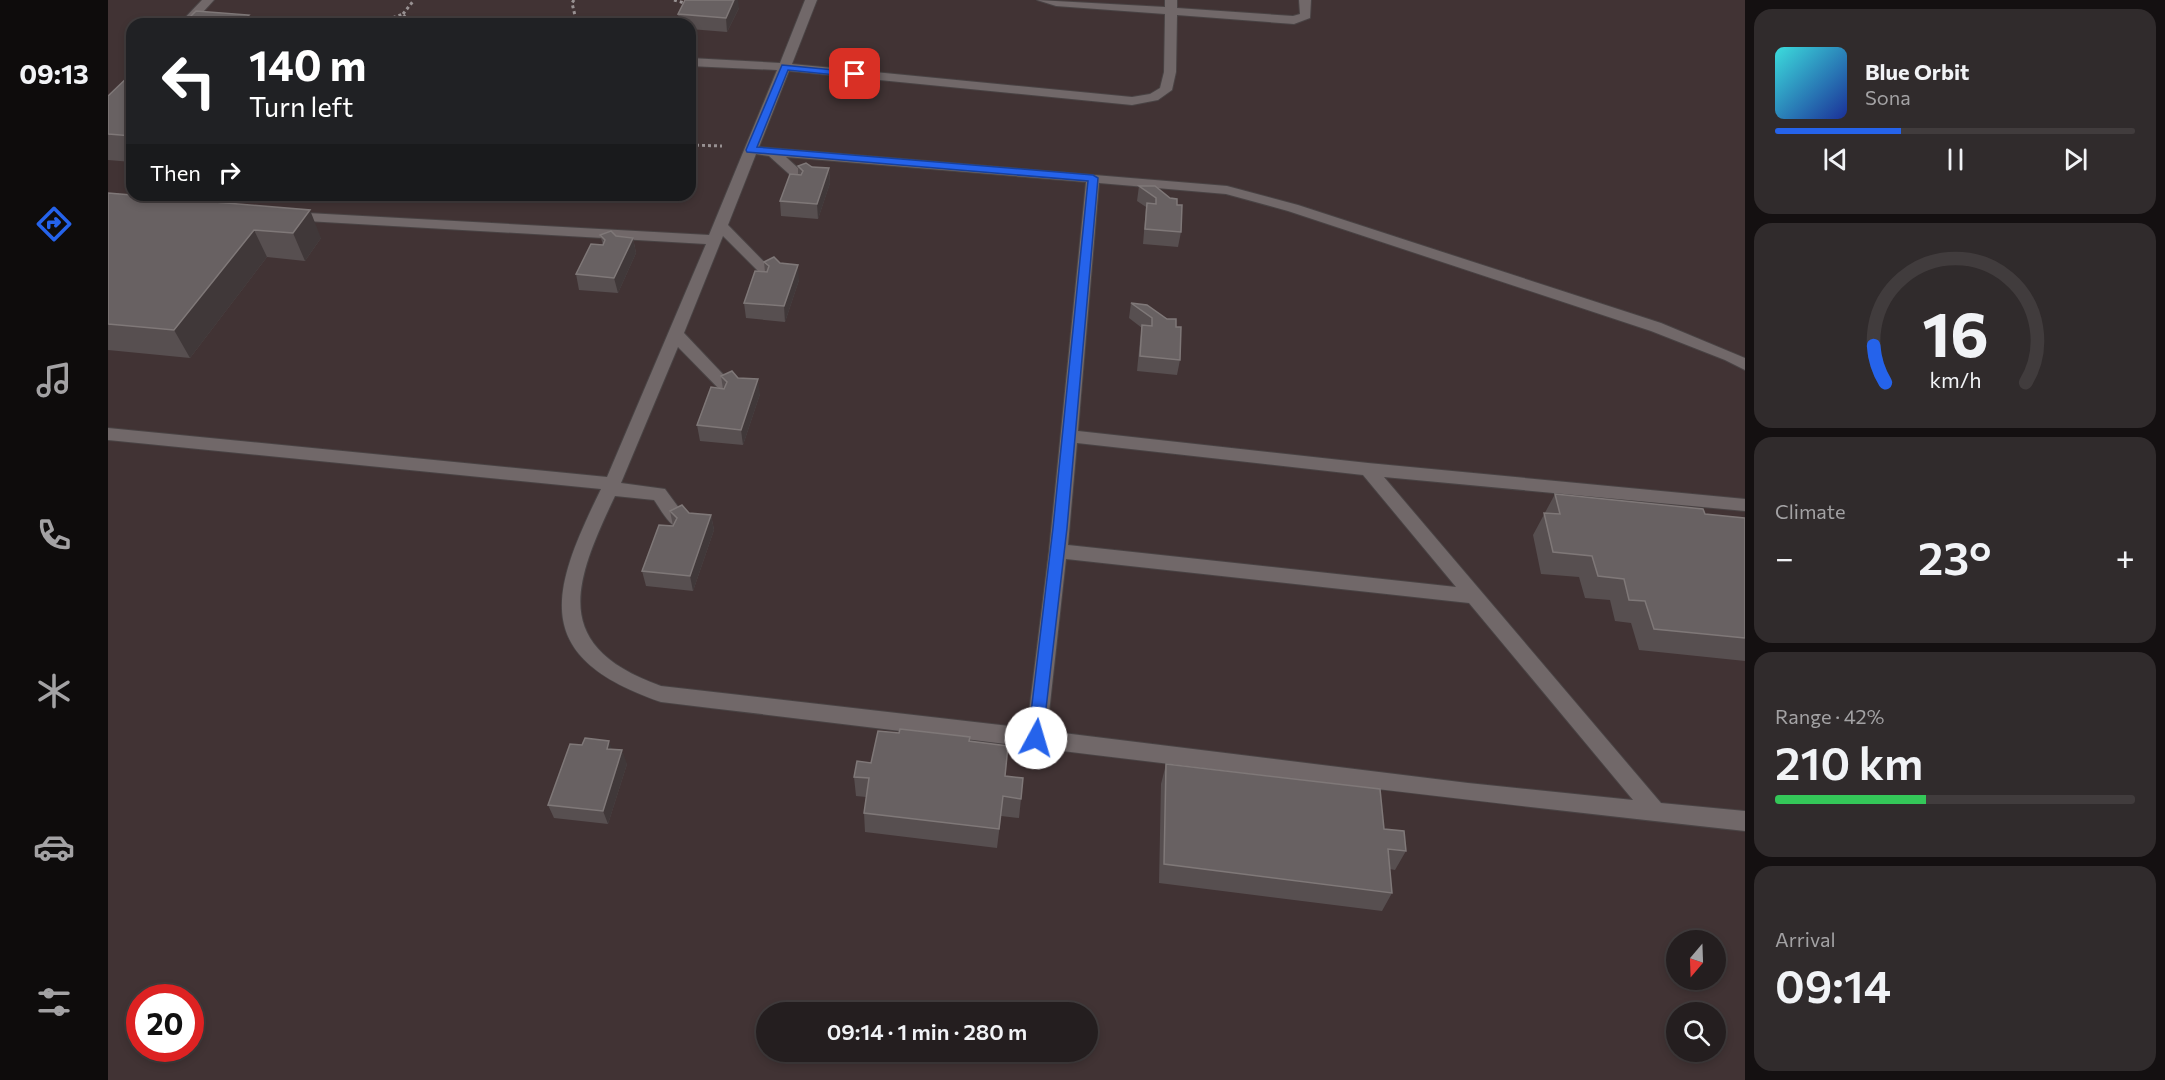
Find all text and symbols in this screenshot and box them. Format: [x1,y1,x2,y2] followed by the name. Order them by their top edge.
[249,38,366,90] text: 140 m
[150,42,228,120] icon: left
[829,48,880,99] pin
[19,57,89,90] text: 09:13
[838,57,871,90] icon: arrive
[1865,58,1969,85] text: Blue Orbit
[1865,85,1911,109] text: Sona
[249,90,353,123] text: Turn left
[1819,143,1852,176] icon: previous
[1939,143,1972,176] icon: pause
[2059,143,2092,176] icon: next
[213,156,246,189] icon: right
[150,159,201,186] text: Then
[33,203,75,245] icon: directions
[1922,294,1988,370] text: 16
[33,359,75,401] icon: music
[1929,366,1981,392] text: km/h
[1775,499,1845,523] text: Climate
[33,514,75,556] icon: phone
[1918,529,1991,584] text: 23°
[1775,536,1794,577] text: −
[2116,536,2135,577] text: +
[33,670,75,712] icon: climate
[1775,704,1884,728] text: Range · 42%
[1004,706,1068,770] position arrow
[1775,734,1923,789] text: 210 km
[33,826,75,868] icon: car
[1775,927,1836,951] text: Arrival
[1666,930,1726,990] north arrow
[1666,930,1726,1062] map controls
[1775,957,1891,1012] text: 09:14
[33,981,75,1023] icon: filters
[126,984,204,1062] speed limit sign: 20
[1666,1002,1726,1062] button: search
[827,1018,1027,1045] text: 09:14 · 1 min · 280 m

